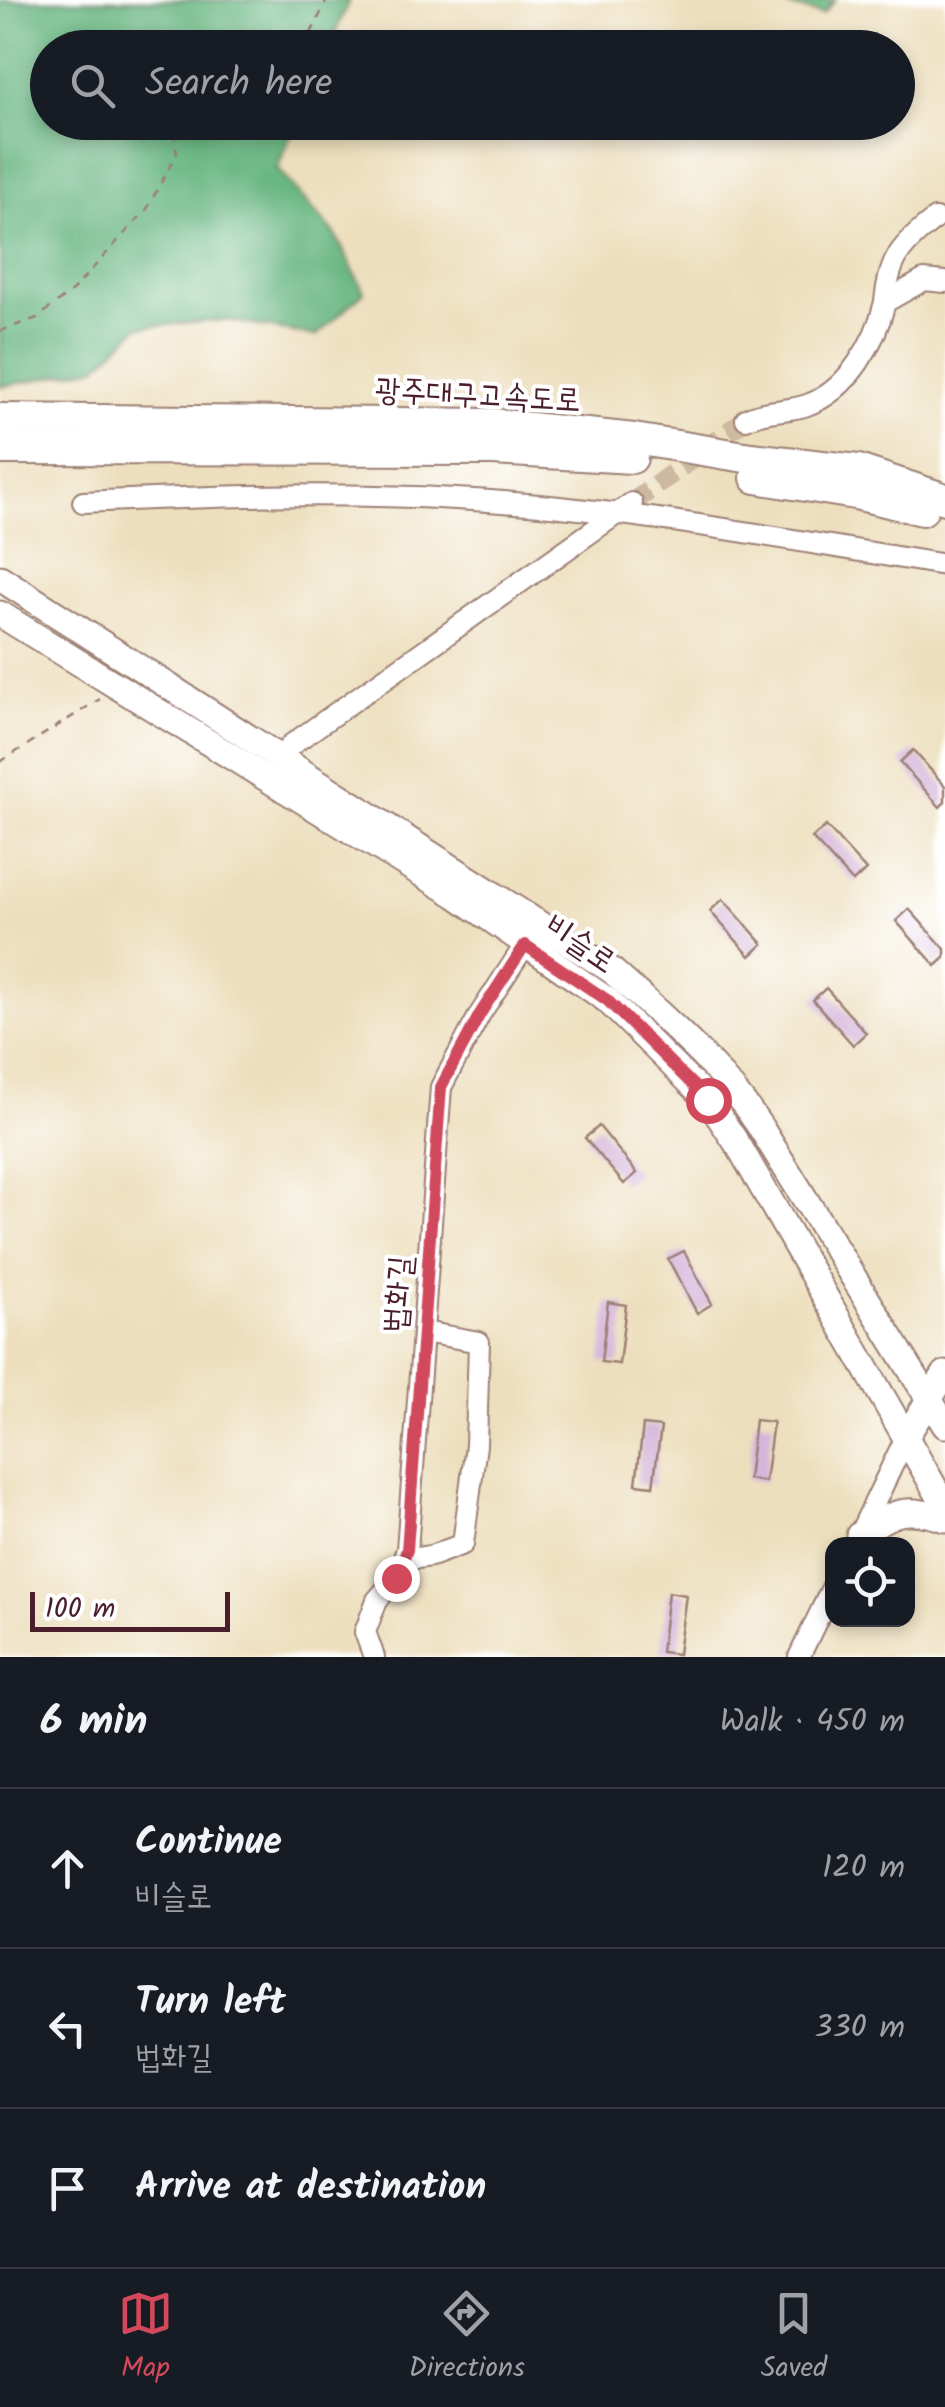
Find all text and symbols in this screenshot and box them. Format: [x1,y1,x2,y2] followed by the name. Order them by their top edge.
[30,30,915,140] search box
[145,55,332,115] text: Search here
[65,58,120,113] icon: search
[374,366,582,427] street label: 광주대구고속도로
[533,902,626,988] street label: 비슬로
[686,1078,732,1124] route start
[371,1254,428,1335] street label: 법화길
[825,1537,915,1627] map controls
[825,1537,915,1627] button: locate
[374,1556,420,1602] route end
[30,1587,230,1632] scale bar
[45,1587,115,1632] text: 100 m
[40,1689,148,1756] text: 6 min
[720,1697,905,1748] text: Walk · 450 m
[135,1813,282,1873] text: Continue
[40,1841,95,1896] icon: ahead
[822,1843,905,1894] text: 120 m
[135,1873,212,1924] text: 비슬로
[135,1973,286,2033] text: Turn left
[40,2001,95,2056] icon: left
[814,2003,905,2054] text: 330 m
[135,2033,212,2084] text: 법화길
[135,2158,486,2218] text: Arrive at destination
[40,2161,95,2216] icon: arrive
[118,2286,173,2391] tab: Map
[409,2286,525,2391] tab: Directions
[761,2286,827,2391] tab: Saved

